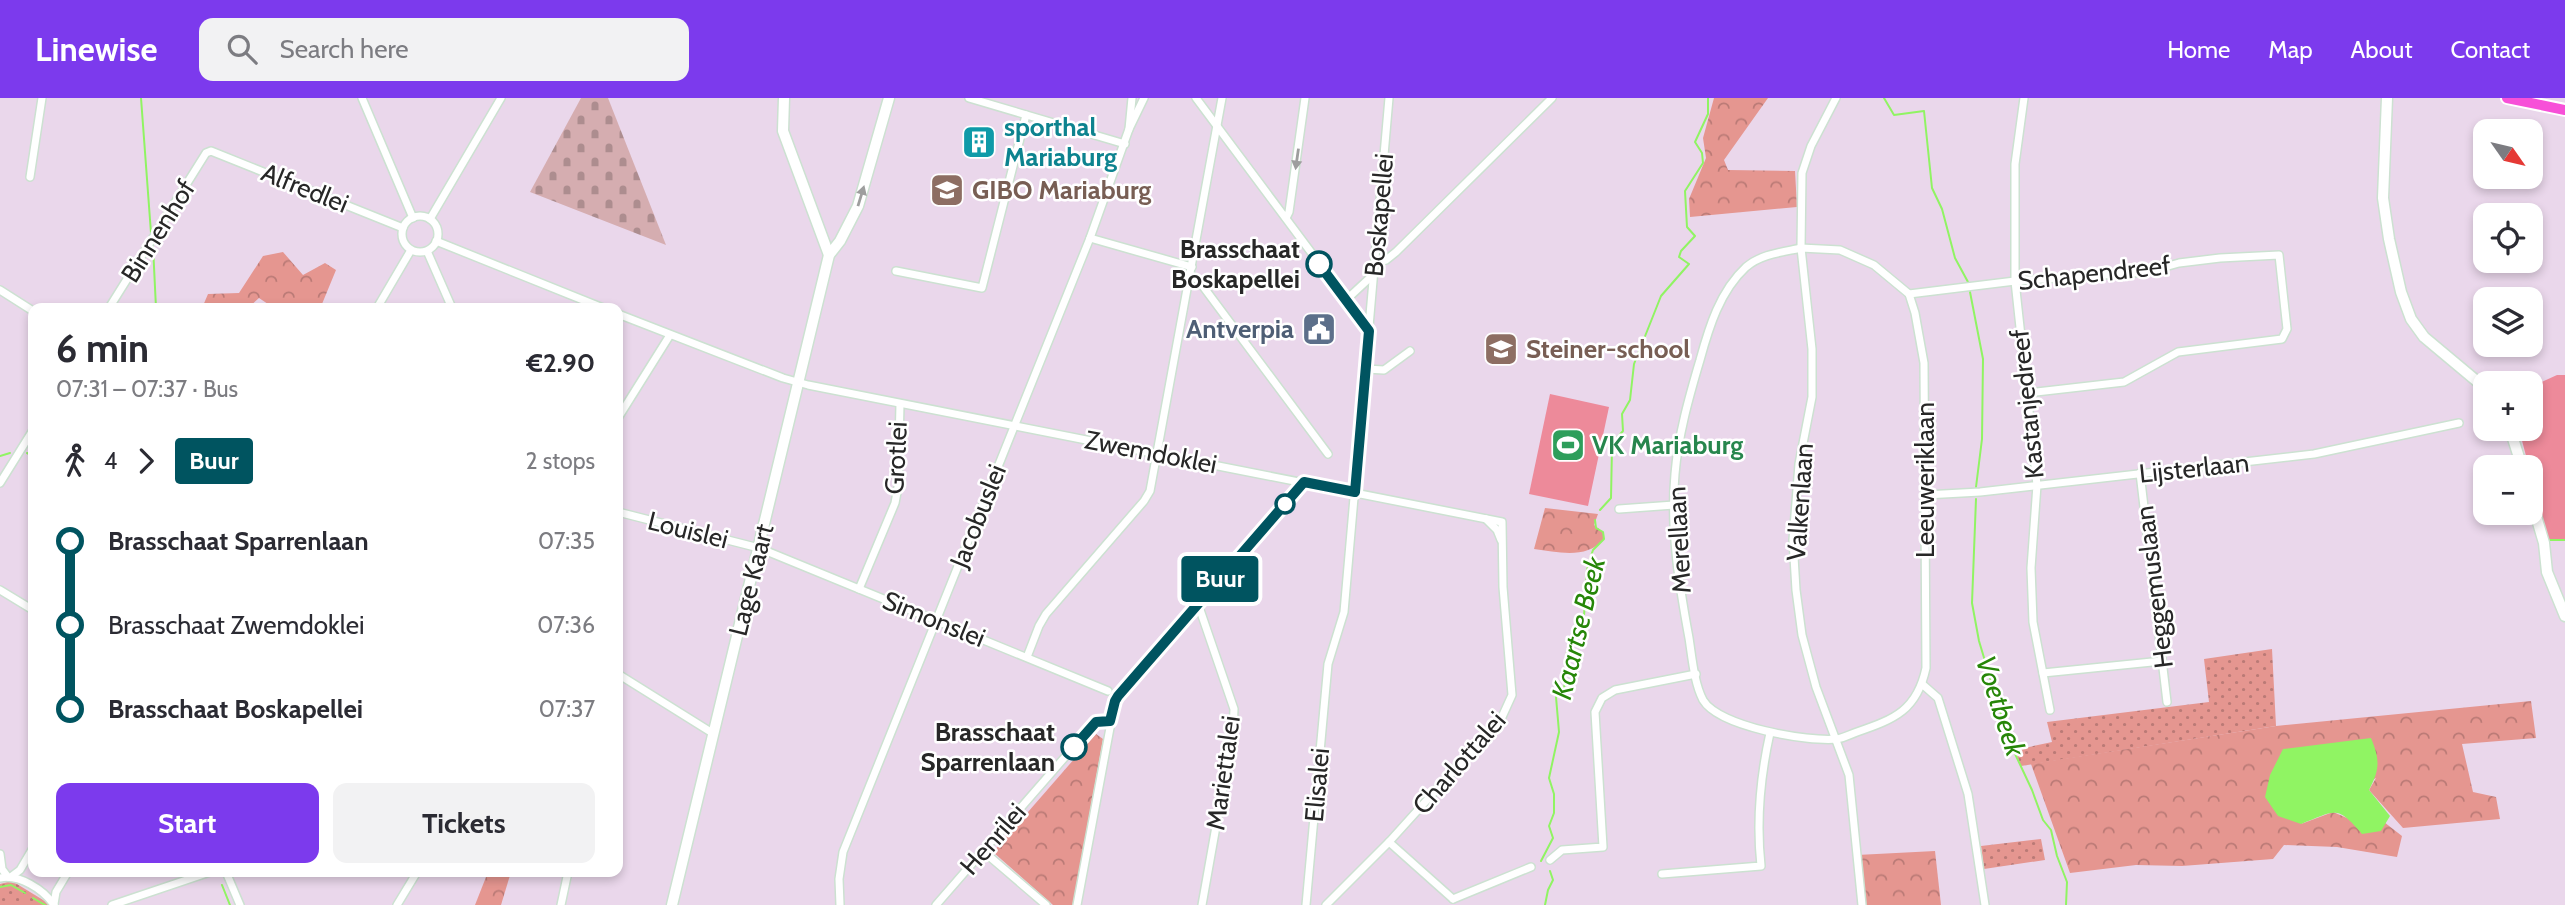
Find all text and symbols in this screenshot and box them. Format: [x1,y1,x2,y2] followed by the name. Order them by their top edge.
[199,18,689,81] search box
[35,29,157,69] text: Linewise
[223,30,261,68] icon: search
[279,33,409,65] text: Search here
[2167,35,2230,64] text: Home
[2268,35,2313,64] text: Map
[2351,35,2413,64] text: About
[2451,35,2530,64] text: Contact
[1004,111,1117,173] place label: sporthal Mariaburg
[2473,119,2543,189] north arrow
[2473,119,2543,525] map controls
[960,123,998,161] building icon: sporthal Mariaburg
[1291,148,1302,170] one-way arrow
[1358,152,1400,278] street label: Boskapellei
[257,156,353,220] street label: Alfredlei
[928,171,966,209] school or university icon: GIBO Mariaburg
[114,174,202,288] street label: Binnenhof
[972,174,1151,206] place label: GIBO Mariaburg
[856,185,866,206] one-way arrow
[2473,203,2543,273] button: locate
[1171,233,1300,295] place label: Brasschaat Boskapellei
[2016,249,2172,297] street label: Schapendreef
[1306,251,1332,277] marker: Brasschaat Boskapellei
[2473,287,2543,357] button: layers
[1300,310,1338,348] public building icon: Antverpia
[1186,313,1294,345] place label: Antverpia
[56,325,149,372] text: 6 min
[2003,327,2051,480] street label: Kastanjedreef
[1482,330,1520,368] school or university icon: Steiner-school
[1526,333,1690,365] place label: Steiner-school
[526,347,595,379] text: €2.90
[2473,371,2543,441] button: +
[56,375,238,403] text: 07:31 – 07:37 · Bus
[1909,402,1941,558] street label: Leeuweriklaan
[878,421,914,495] street label: Grotlei
[1082,424,1220,480] street label: Zwemdoklei
[1549,426,1587,464] sports icon: VK Mariaburg
[1592,429,1743,461] place label: VK Mariaburg
[56,442,94,480] icon: walk
[127,442,165,480] icon: forward
[1780,442,1820,562] street label: Valkenlaan
[189,446,239,475] text: Buur
[2137,446,2251,490] street label: Lijsterlaan
[104,447,117,475] text: 4
[526,447,595,475] text: 2 stops
[2473,455,2543,525] button: −
[942,460,1013,573] street label: Jacobuslei
[1660,486,1698,594] street label: Merellaan
[1275,494,1295,514] unlabelled marker
[2128,504,2180,670] street label: Heggemuslaan
[644,505,732,555] street label: Louislei
[722,520,780,639] street label: Lage Kaart
[108,525,369,557] text: Brasschaat Sparrenlaan
[538,527,595,555] text: 07:35
[1544,552,1612,703] water label: Kaartse Beek
[1171,556,1269,602] line badge: Buur
[1195,564,1245,593] text: Buur
[878,584,990,654] street label: Simonslei
[108,609,365,641] text: Brasschaat Zwemdoklei
[537,611,595,639] text: 07:36
[1969,652,2033,761] water label: Voetbeek
[108,693,363,725] text: Brasschaat Boskapellei
[539,695,595,723] text: 07:37
[1406,705,1512,821] street label: Charlottalei
[1199,714,1247,832] street label: Mariettalei
[921,716,1055,778] place label: Brasschaat Sparrenlaan
[1061,734,1087,760] marker: Brasschaat Sparrenlaan
[1298,747,1336,823] street label: Elisalei
[56,783,319,863] button: Start
[333,783,595,863] button: Tickets
[953,797,1033,881] street label: Henrilei

